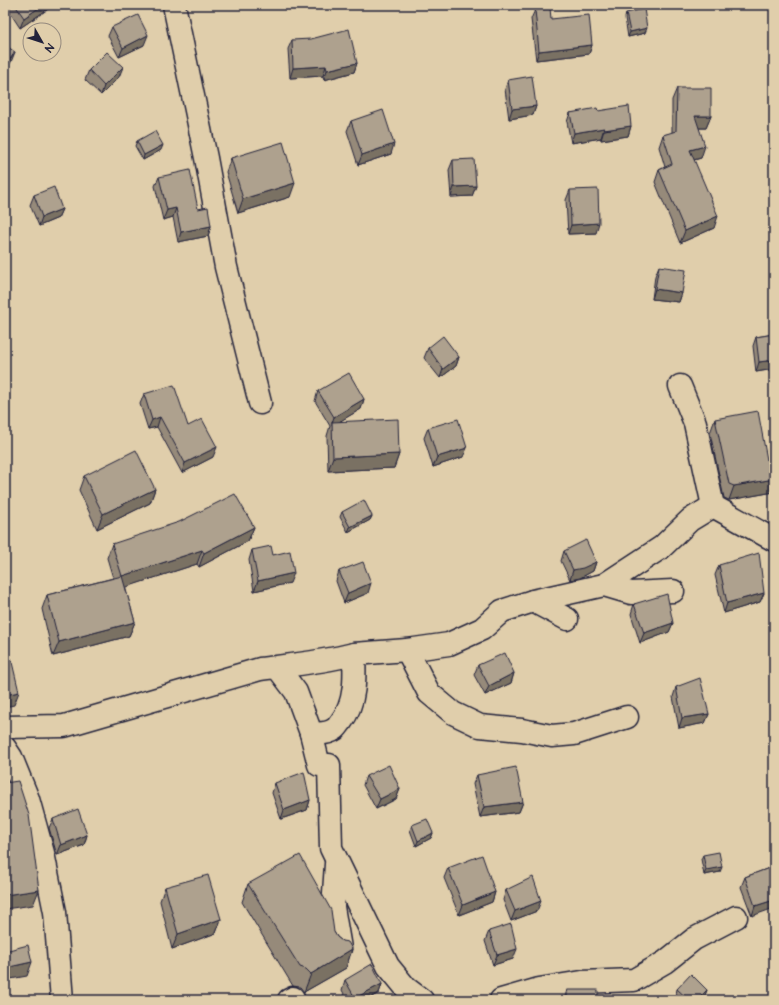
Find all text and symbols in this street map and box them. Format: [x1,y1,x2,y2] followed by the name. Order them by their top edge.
[22,22,62,62] north arrow
[41,41,57,55] text: N

